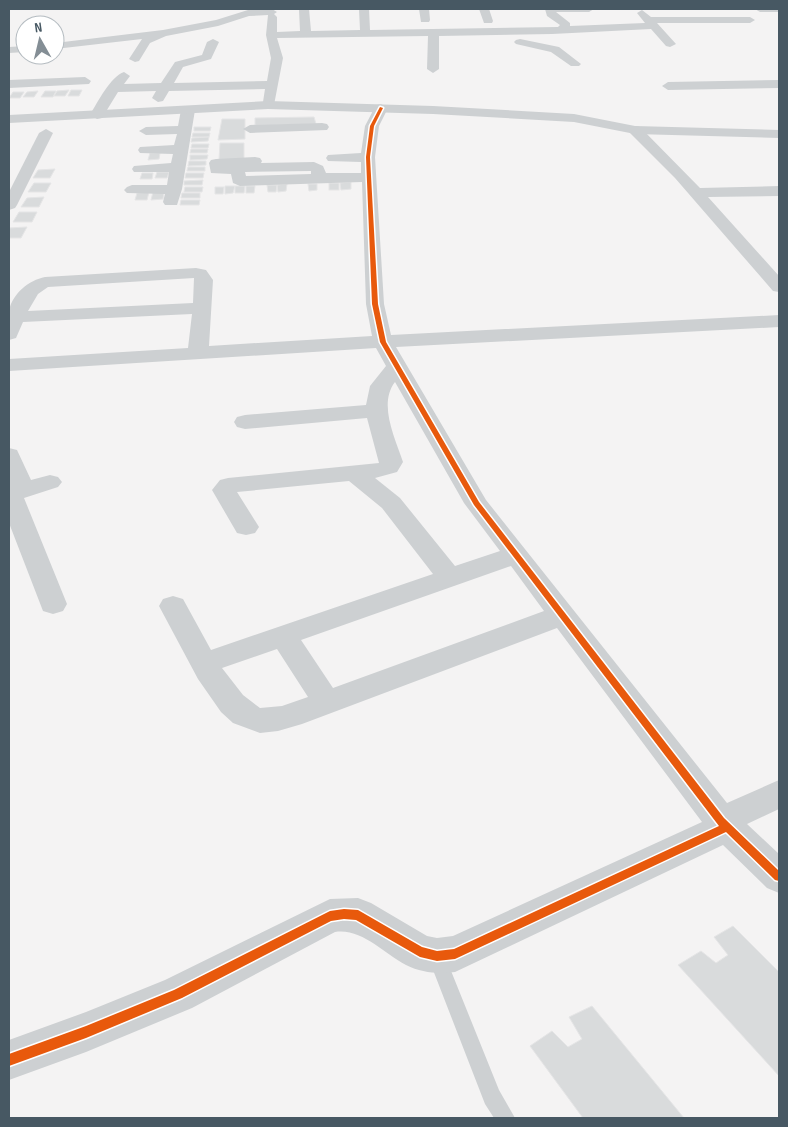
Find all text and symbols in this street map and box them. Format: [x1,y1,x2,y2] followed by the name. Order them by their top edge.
[15,15,65,65] north arrow
[33,19,43,37] text: N

